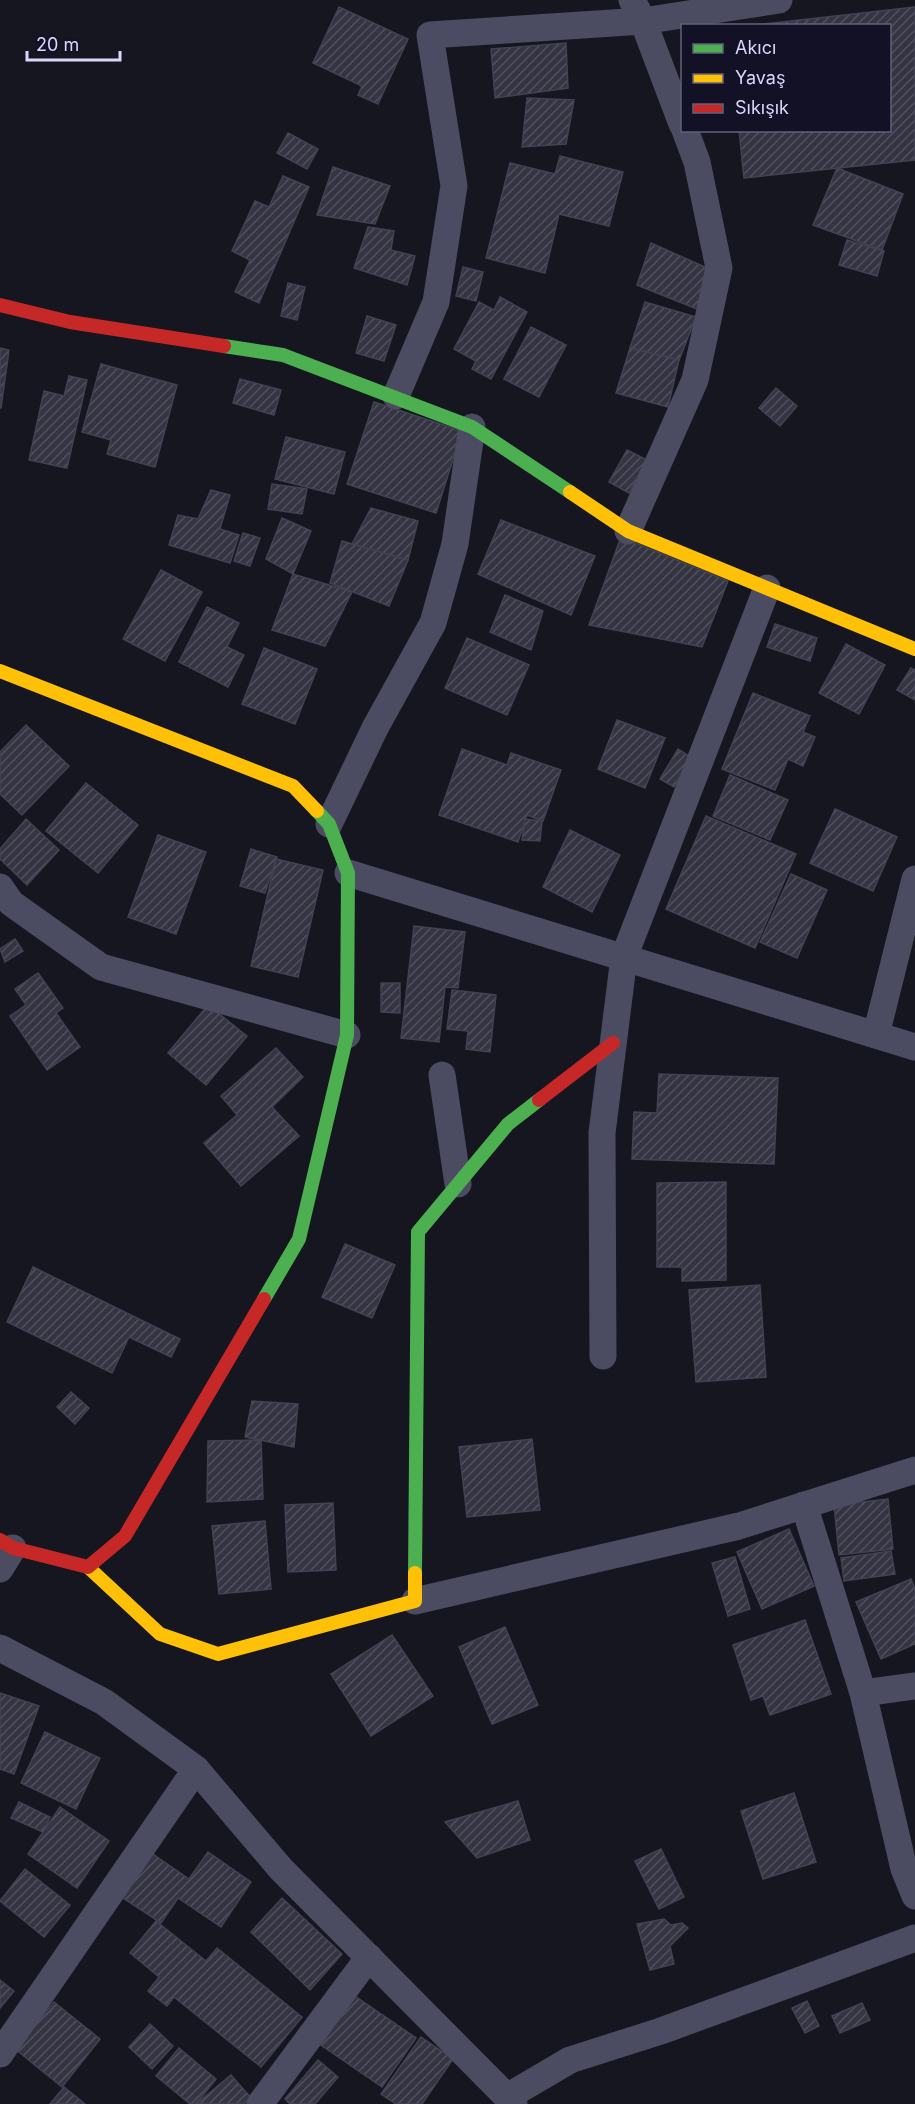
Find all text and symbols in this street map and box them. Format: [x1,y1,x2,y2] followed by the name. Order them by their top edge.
[27,24,120,62] scale bar
[681,24,891,132] legend
[36,34,79,55] text: 20 m
[735,37,776,58] text: Akıcı
[735,67,785,88] text: Yavaş
[735,97,789,118] text: Sıkışık

